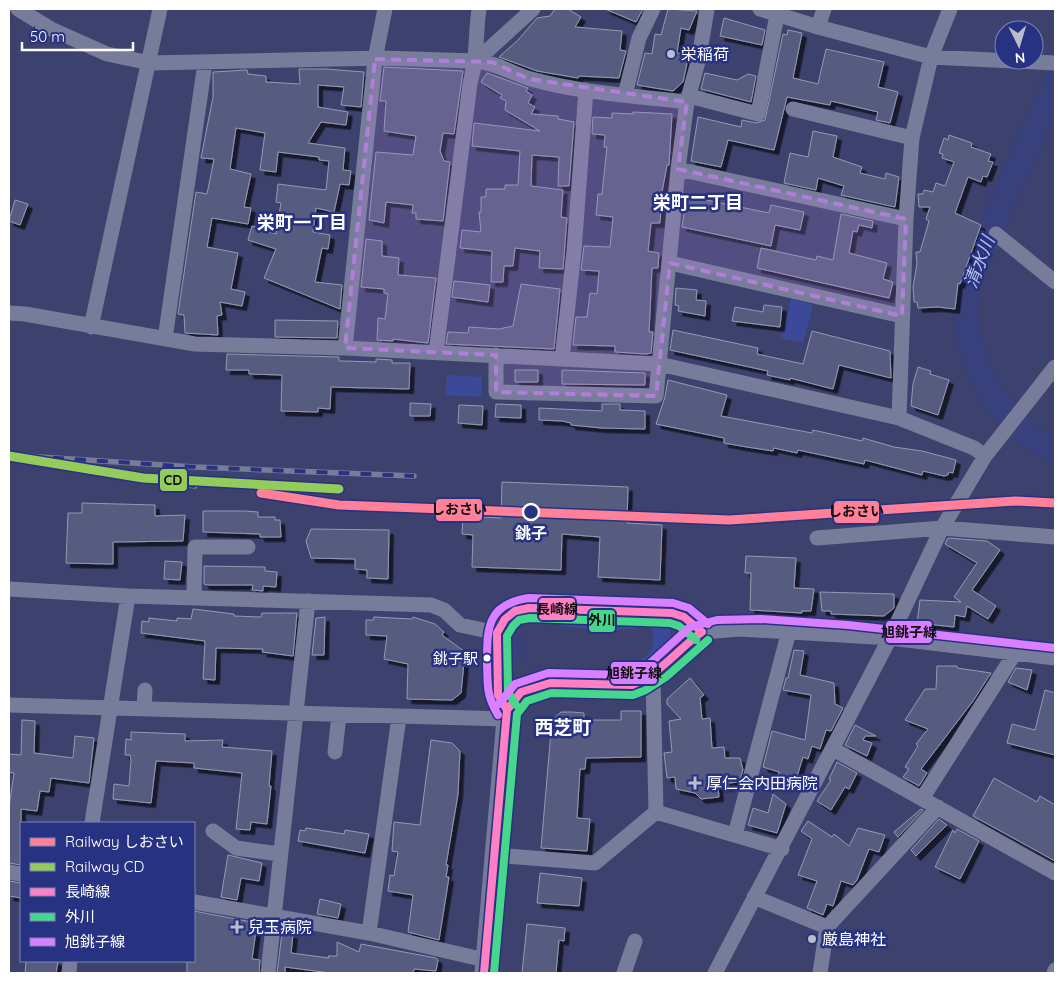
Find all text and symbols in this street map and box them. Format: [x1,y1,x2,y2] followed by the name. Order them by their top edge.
[22,20,134,52] scale bar
[994,20,1044,70] north arrow
[30,27,65,46] text: 50 m
[681,44,729,64] place label: 栄稲荷
[665,48,677,60] marker: 栄稲荷
[1014,49,1026,67] text: N
[653,191,743,214] district label: 栄町二丁目
[257,211,347,234] district label: 栄町一丁目
[959,231,1000,291] water label: 清水川
[159,468,188,492] line badge: CD
[164,471,182,489] text: CD
[435,498,483,522] line badge: しおさい
[431,500,487,518] text: しおさい
[833,500,880,524] line badge: しおさい
[828,502,884,520] text: しおさい
[522,503,540,521] marker: 銚子
[515,523,547,543] place label: 銚子
[538,597,576,621] line badge: 長崎線
[536,600,578,618] text: 長崎線
[588,609,616,633] line badge: 外川
[588,611,616,629] text: 外川
[885,620,933,644] line badge: 旭銚子線
[881,623,937,641] text: 旭銚子線
[433,649,478,668] place label: 銚子駅
[482,653,492,663] marker: 銚子駅
[610,661,658,685] line badge: 旭銚子線
[606,664,662,682] text: 旭銚子線
[534,715,592,739] district label: 西芝町
[706,773,818,793] place label: 厚仁会内田病院
[688,776,702,790] marker: 厚仁会内田病院
[20,822,195,962] legend
[65,832,184,851] text: Railway しおさい
[65,857,144,876] text: Railway CD
[65,882,110,901] text: 長崎線
[65,907,95,926] text: 外川
[248,917,312,937] place label: 兒玉病院
[230,920,244,934] marker: 兒玉病院
[822,929,886,949] place label: 厳島神社
[65,932,125,951] text: 旭銚子線
[806,933,818,945] marker: 厳島神社

